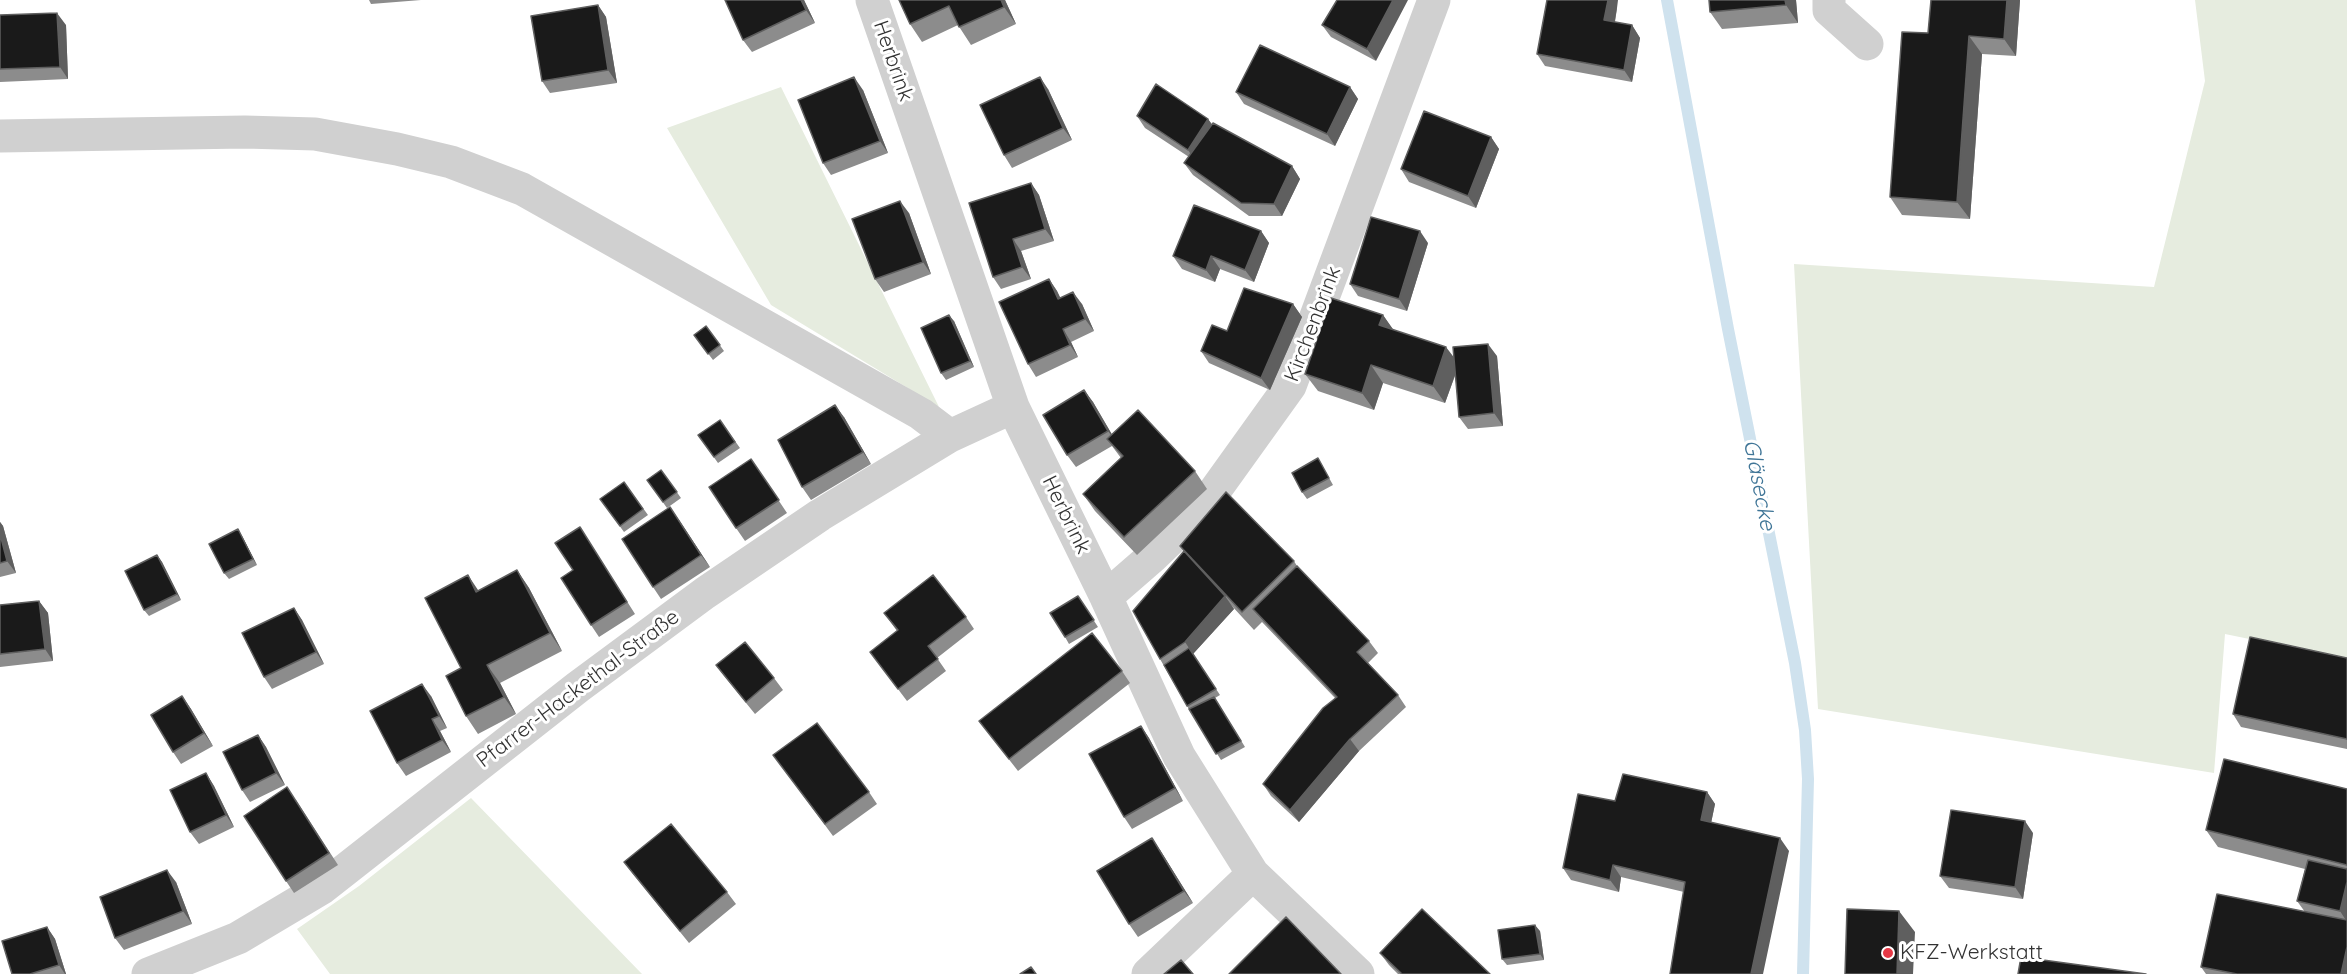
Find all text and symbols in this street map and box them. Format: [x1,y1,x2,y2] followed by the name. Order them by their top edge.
[867,17,919,105] street label: Herbrink
[1279,263,1347,385] street label: Kirchenbrink
[1737,438,1781,532] water label: Gläsecke
[1036,472,1096,558] street label: Herbrink
[472,605,684,773] street label: Pfarrer-Hackethal-Straße
[1900,940,2043,966] place label: KFZ-Werkstatt
[1881,946,1895,960] marker: KFZ-Werkstatt

